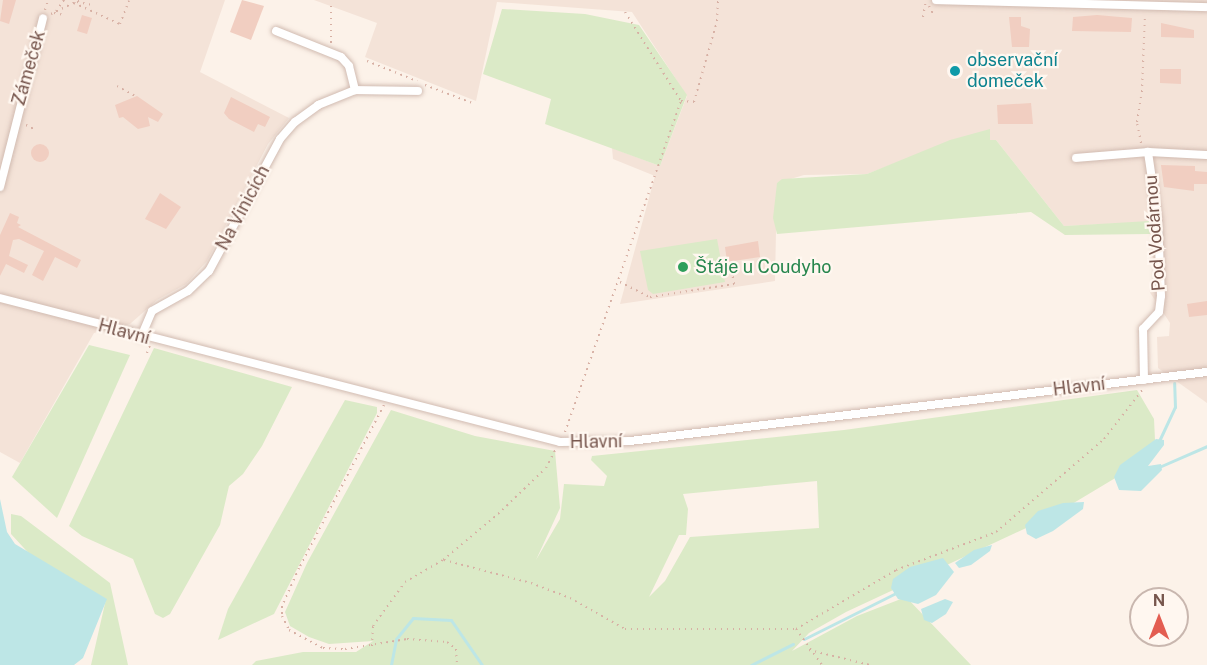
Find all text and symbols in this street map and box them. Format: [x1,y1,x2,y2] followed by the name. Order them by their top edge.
[8,28,50,108] street label: Zámeček
[967,50,1058,92] place label: observační domeček
[948,64,962,78] marker: observační domeček
[212,162,274,254] street label: Na Vinicích
[1140,174,1170,292] street label: Pod Vodárnou
[695,256,832,278] place label: Štáje u Coudyho
[676,260,690,274] marker: Štáje u Coudyho
[96,315,152,349] street label: Hlavní
[1052,373,1106,401] street label: Hlavní
[570,431,622,453] street label: Hlavní
[1129,587,1189,647] north arrow
[1153,591,1165,610] text: N

